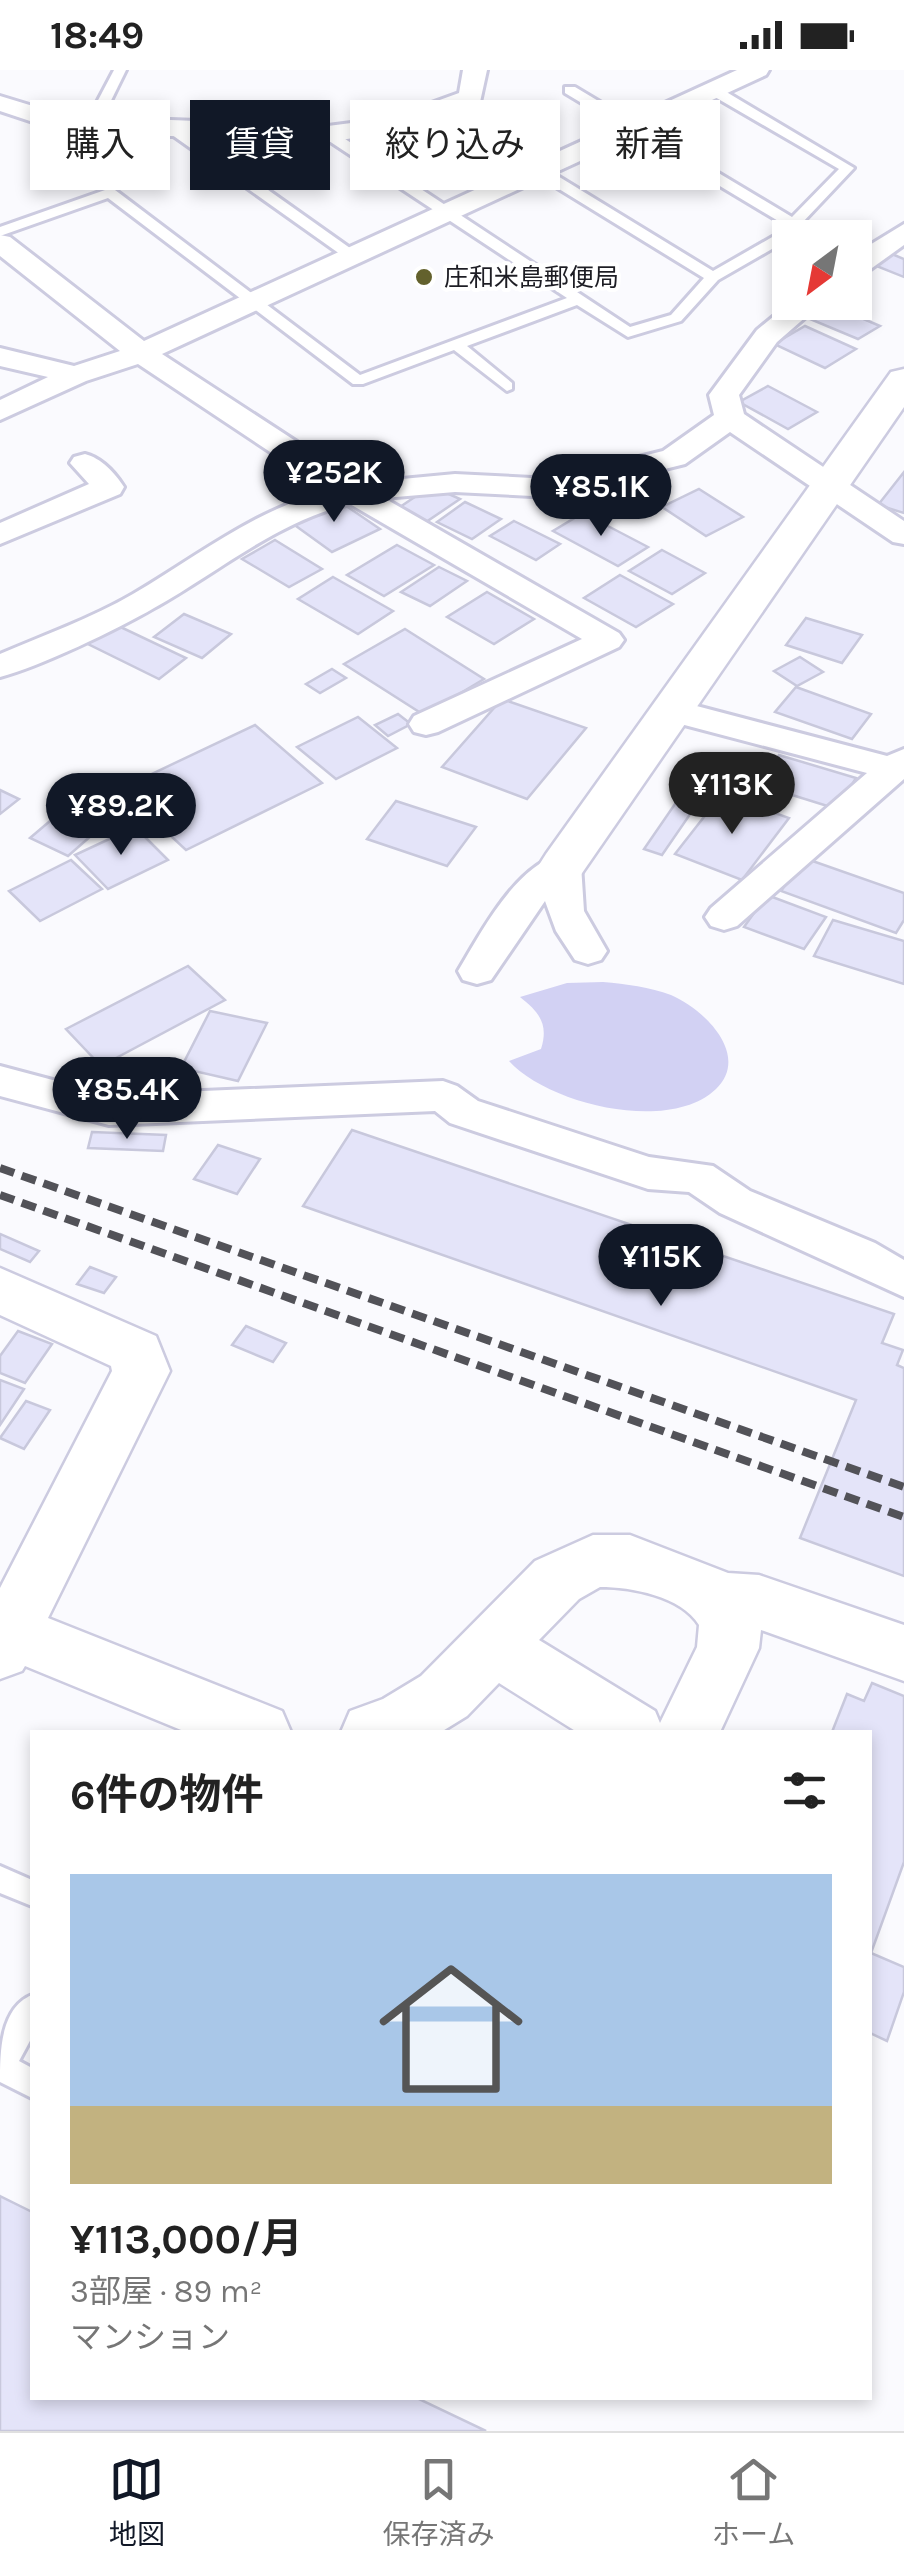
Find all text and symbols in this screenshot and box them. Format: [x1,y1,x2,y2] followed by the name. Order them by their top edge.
[50,13,144,58] text: 18:49
[30,100,170,190] chip: 購入
[190,100,330,190] chip: 賃貸
[350,100,560,190] chip: 絞り込み
[580,100,720,190] chip: 新着
[772,220,872,320] north arrow
[772,220,872,320] map controls
[444,263,619,292] place label: 庄和米島郵便局
[413,266,435,288] marker: 庄和米島郵便局
[264,440,404,525] pin: ¥252K
[285,454,383,491] text: ¥252K
[520,454,682,539] pin: ¥85.1K
[552,468,650,505] text: ¥85.1K
[662,752,802,837] pin: ¥113K
[691,766,773,803] text: ¥113K
[40,773,202,858] pin: ¥89.2K
[68,787,174,824] text: ¥89.2K
[46,1057,208,1142] pin: ¥85.4K
[75,1071,179,1108] text: ¥85.4K
[591,1224,731,1309] pin: ¥115K
[620,1238,702,1275] text: ¥115K
[777,1763,832,1818] icon: filters
[70,1770,264,1820] text: 6件の物件
[361,1939,541,2119] icon: home
[70,2214,303,2264] text: ¥113,000/月
[70,2273,262,2310] text: 3部屋 · 89 m²
[70,2319,230,2356] text: マンション
[109,2452,165,2552] tab: 地図
[382,2452,494,2552] tab: 保存済み
[712,2452,795,2552] tab: ホーム

